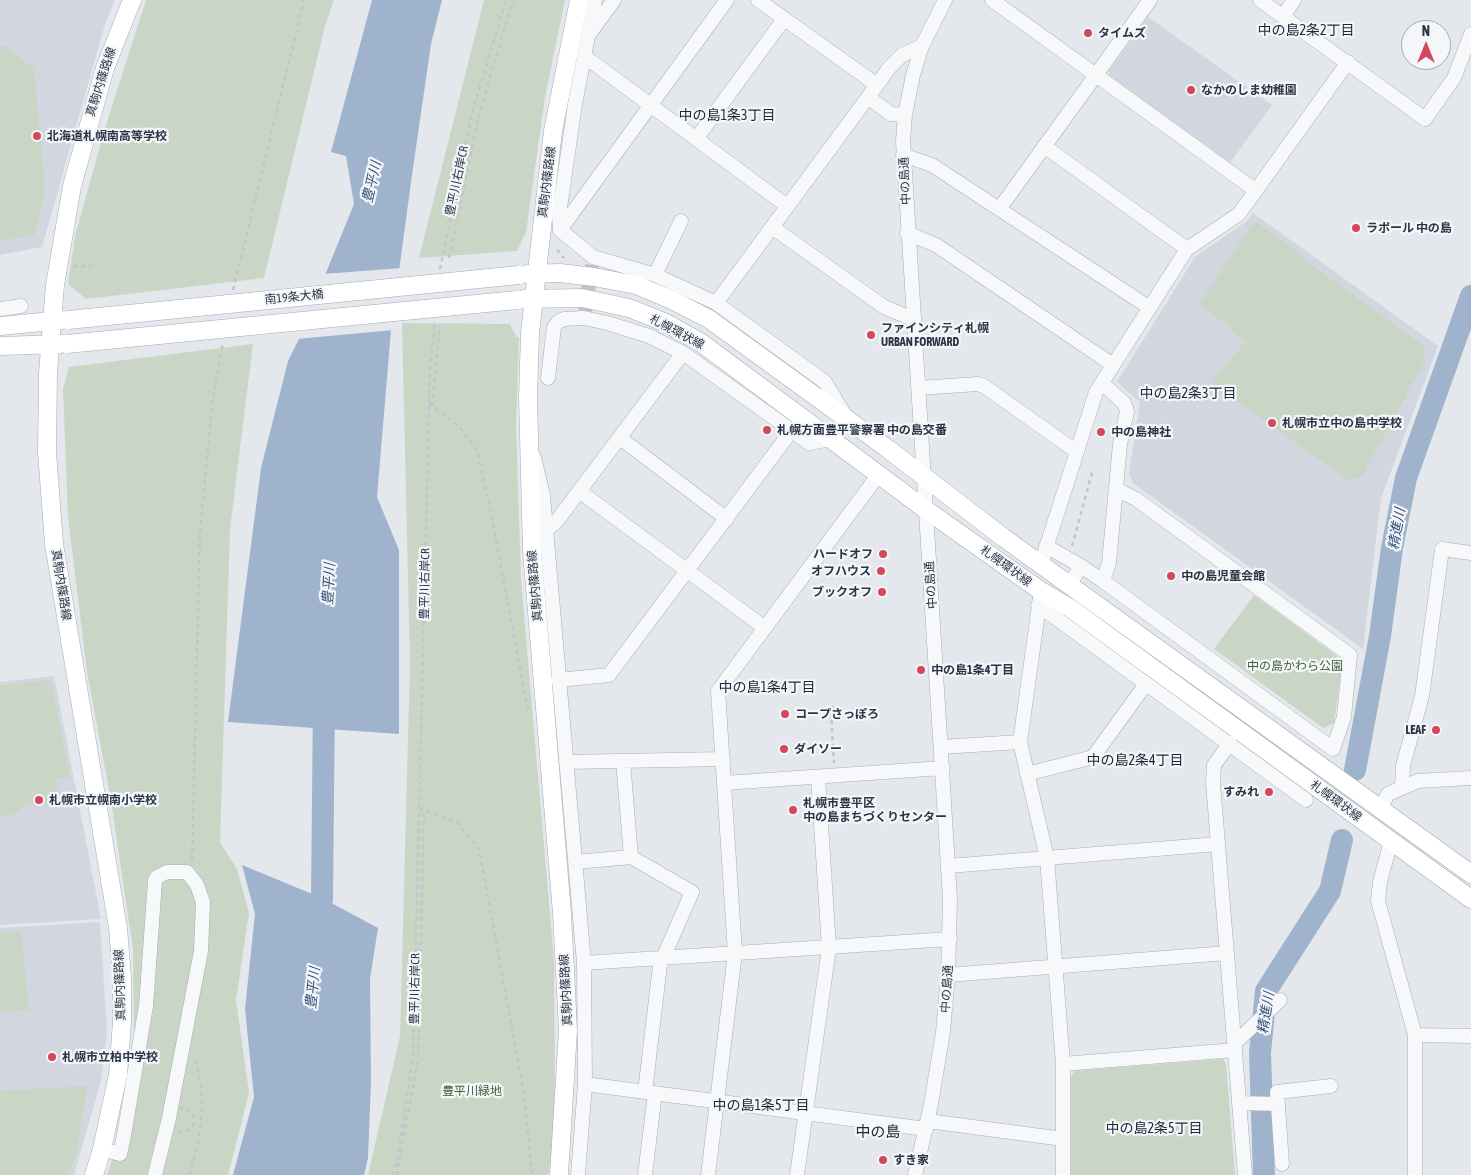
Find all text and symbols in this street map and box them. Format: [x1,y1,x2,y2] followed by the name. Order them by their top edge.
[1401,20,1451,70] north arrow
[1257,23,1355,39] district label: 中の島2条2丁目
[1422,23,1430,39] text: N
[1098,26,1146,40] place label: タイムズ
[1082,27,1094,39] marker: タイムズ
[83,46,119,118] street label: 真駒内篠路線
[1201,83,1297,97] place label: なかのしま幼稚園
[1185,84,1197,96] marker: なかのしま幼稚園
[678,108,776,124] district label: 中の島1条3丁目
[47,129,167,143] place label: 北海道札幌南高等学校
[31,130,43,142] marker: 北海道札幌南高等学校
[443,145,471,217] street label: 豊平川右岸CR
[535,145,559,219] street label: 真駒内篠路線
[897,157,913,205] street label: 中の島通
[359,160,385,204] water label: 豊平川
[1366,221,1452,235] place label: ラポール 中の島
[1350,222,1362,234] marker: ラポール 中の島
[264,287,324,307] street label: 南19条大橋
[647,312,707,352] street label: 札幌環状線
[881,321,989,349] place label: ファインシティ札幌 URBAN FORWARD
[865,329,877,341] marker: ファインシティ札幌 URBAN FORWARD
[1139,386,1237,402] district label: 中の島2条3丁目
[1282,416,1402,430] place label: 札幌市立中の島中学校
[1266,417,1278,429] marker: 札幌市立中の島中学校
[777,423,947,437] place label: 札幌方面豊平警察署 中の島交番
[761,424,773,436] marker: 札幌方面豊平警察署 中の島交番
[1111,425,1171,439] place label: 中の島神社
[1095,426,1107,438] marker: 中の島神社
[1385,507,1409,551] water label: 精進川
[977,543,1035,589] street label: 札幌環状線
[813,547,873,561] place label: ハードオフ
[48,548,74,622] street label: 真駒内篠路線
[417,548,433,620] street label: 豊平川右岸CR
[877,548,889,560] marker: ハードオフ
[525,550,545,622] street label: 真駒内篠路線
[922,561,940,609] street label: 中の島通
[320,563,338,605] water label: 豊平川
[811,564,871,578] place label: オフハウス
[875,565,887,577] marker: オフハウス
[1181,569,1265,583] place label: 中の島児童会館
[1165,570,1177,582] marker: 中の島児童会館
[812,585,872,599] place label: ブックオフ
[876,586,888,598] marker: ブックオフ
[1247,659,1343,673] park label: 中の島かわら公園
[931,663,1014,677] place label: 中の島1条4丁目
[915,664,927,676] marker: 中の島1条4丁目
[718,680,816,696] district label: 中の島1条4丁目
[795,707,879,721] place label: コープさっぽろ
[779,708,791,720] marker: コープさっぽろ
[1406,723,1426,737] place label: LEAF
[1430,724,1442,736] marker: LEAF
[794,742,842,756] place label: ダイソー
[778,743,790,755] marker: ダイソー
[1086,753,1184,769] district label: 中の島2条4丁目
[1307,778,1365,824] street label: 札幌環状線
[1223,785,1259,799] place label: すみれ
[1263,786,1275,798] marker: すみれ
[49,793,157,807] place label: 札幌市立幌南小学校
[33,794,45,806] marker: 札幌市立幌南小学校
[803,796,947,824] place label: 札幌市豊平区 中の島まちづくりセンター
[787,804,799,816] marker: 札幌市豊平区 中の島まちづくりセンター
[112,949,128,1021] street label: 真駒内篠路線
[407,953,423,1025] street label: 豊平川右岸CR
[557,954,575,1026] street label: 真駒内篠路線
[938,965,956,1013] street label: 中の島通
[302,966,324,1010] water label: 豊平川
[1254,991,1278,1035] water label: 精進川
[62,1050,158,1064] place label: 札幌市立柏中学校
[46,1051,58,1063] marker: 札幌市立柏中学校
[442,1084,502,1098] park label: 豊平川緑地
[712,1098,810,1114] district label: 中の島1条5丁目
[1105,1121,1203,1137] district label: 中の島2条5丁目
[856,1123,900,1141] district label: 中の島
[893,1153,929,1167] place label: すき家
[877,1154,889,1166] marker: すき家

